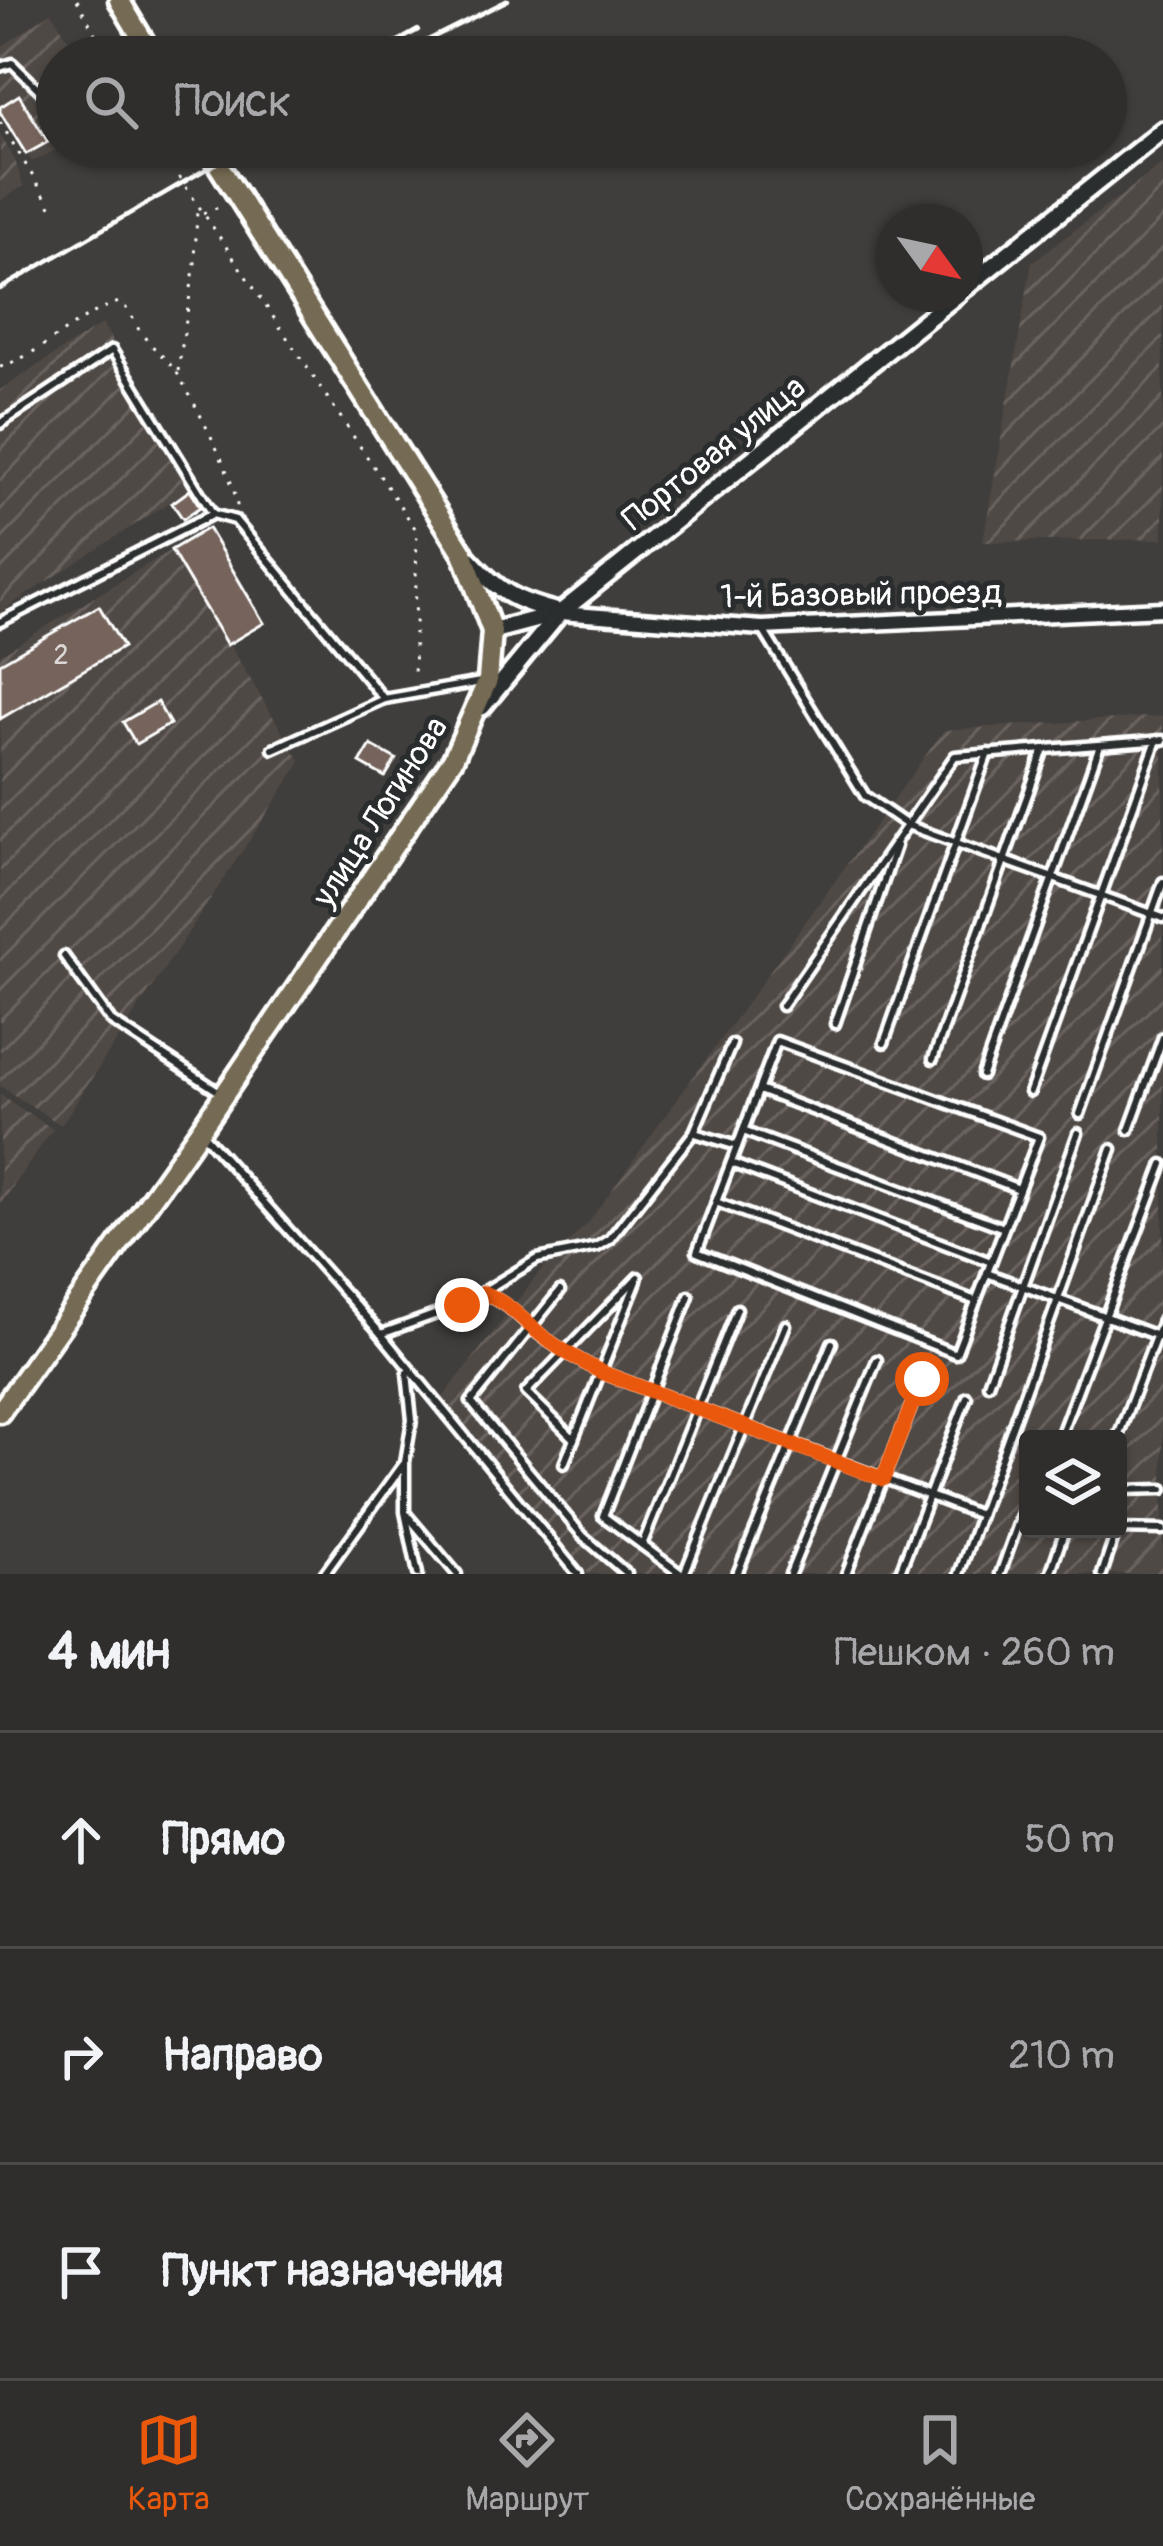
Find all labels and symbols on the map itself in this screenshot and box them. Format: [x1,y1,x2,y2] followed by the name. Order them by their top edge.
[875,204,983,312] north arrow
[614,367,814,540] street label: Портовая улица
[720,572,1002,617] street label: 1-й Базовый проезд
[53,639,69,672] house number: 2
[303,709,457,915] street label: улица Логинова
[435,1278,489,1332] route end
[895,1352,949,1406] route start

